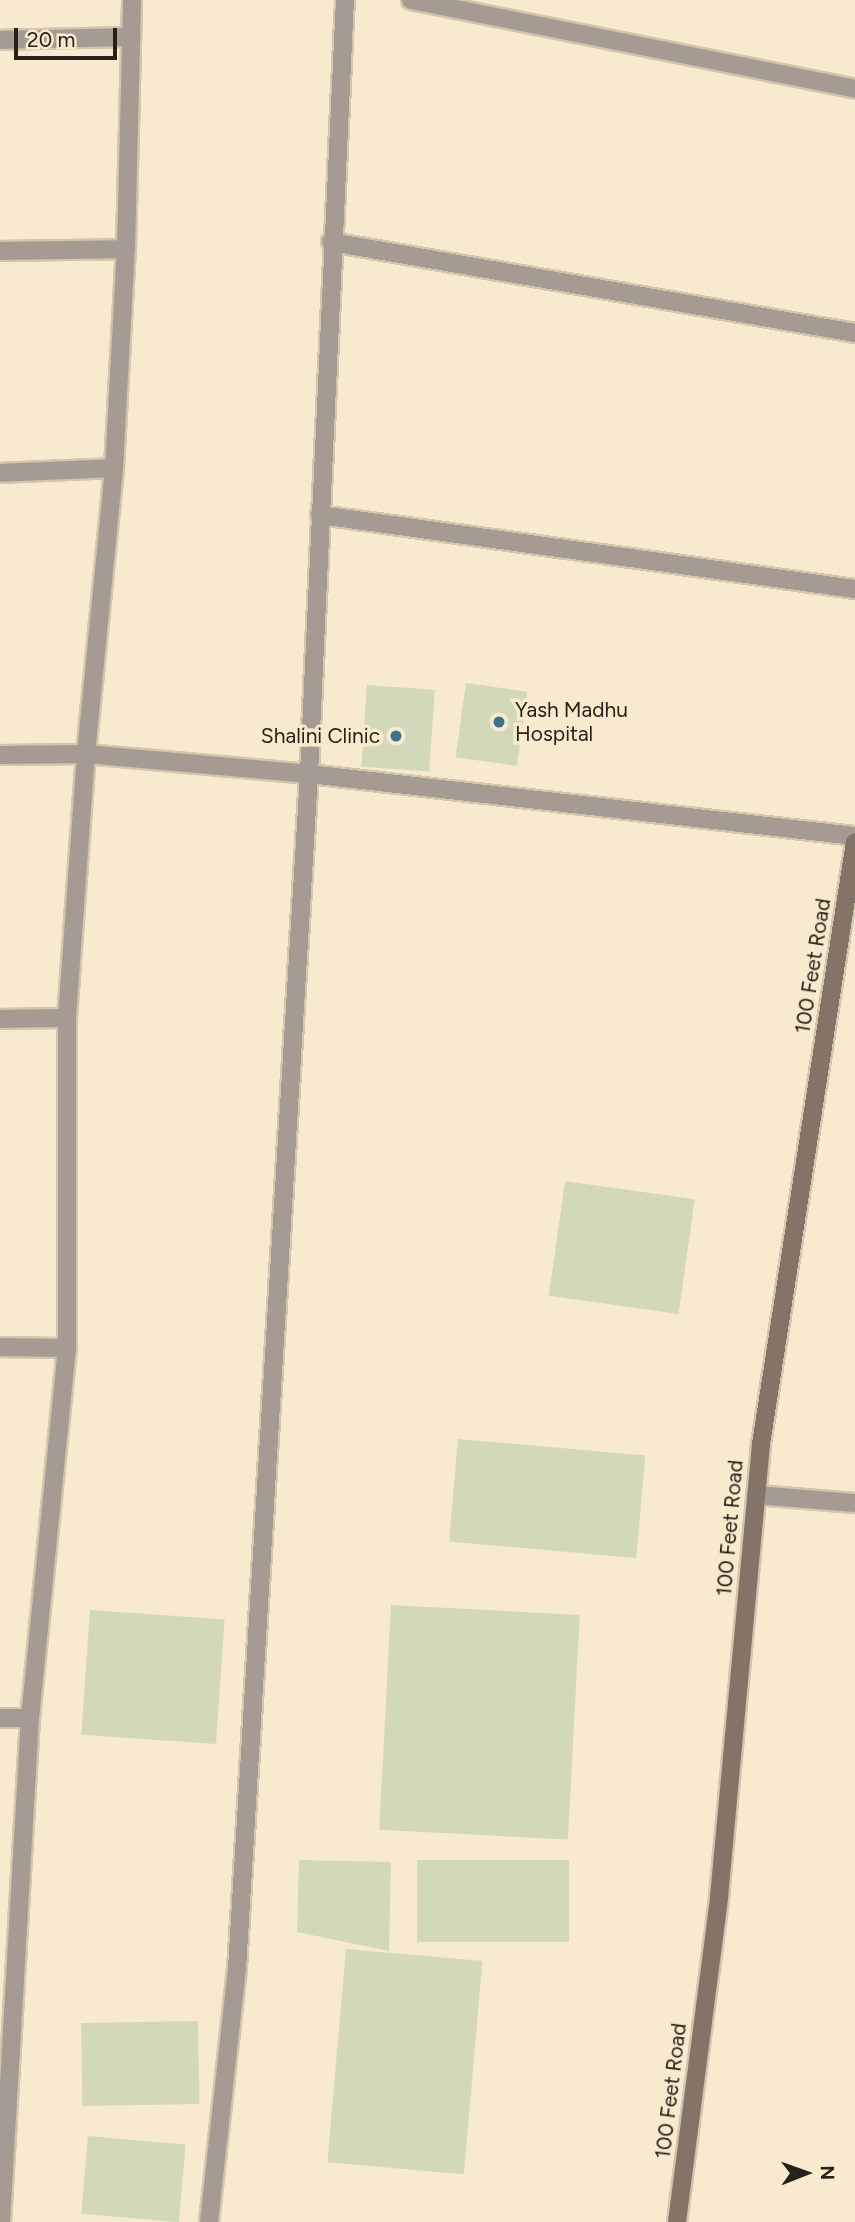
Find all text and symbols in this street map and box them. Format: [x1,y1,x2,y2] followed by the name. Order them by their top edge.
[18,14,121,58] scale bar
[27,27,75,52] text: 20 m
[515,697,628,747] place label: Yash Madhu Hospital
[489,712,509,732] marker: Yash Madhu Hospital
[261,723,380,749] place label: Shalini Clinic
[386,726,406,746] marker: Shalini Clinic
[790,897,836,1035] street label: 100 Feet Road
[712,1459,748,1597] street label: 100 Feet Road
[650,2022,692,2160] street label: 100 Feet Road
[771,2138,841,2208] north arrow
[816,2165,839,2180] text: N

